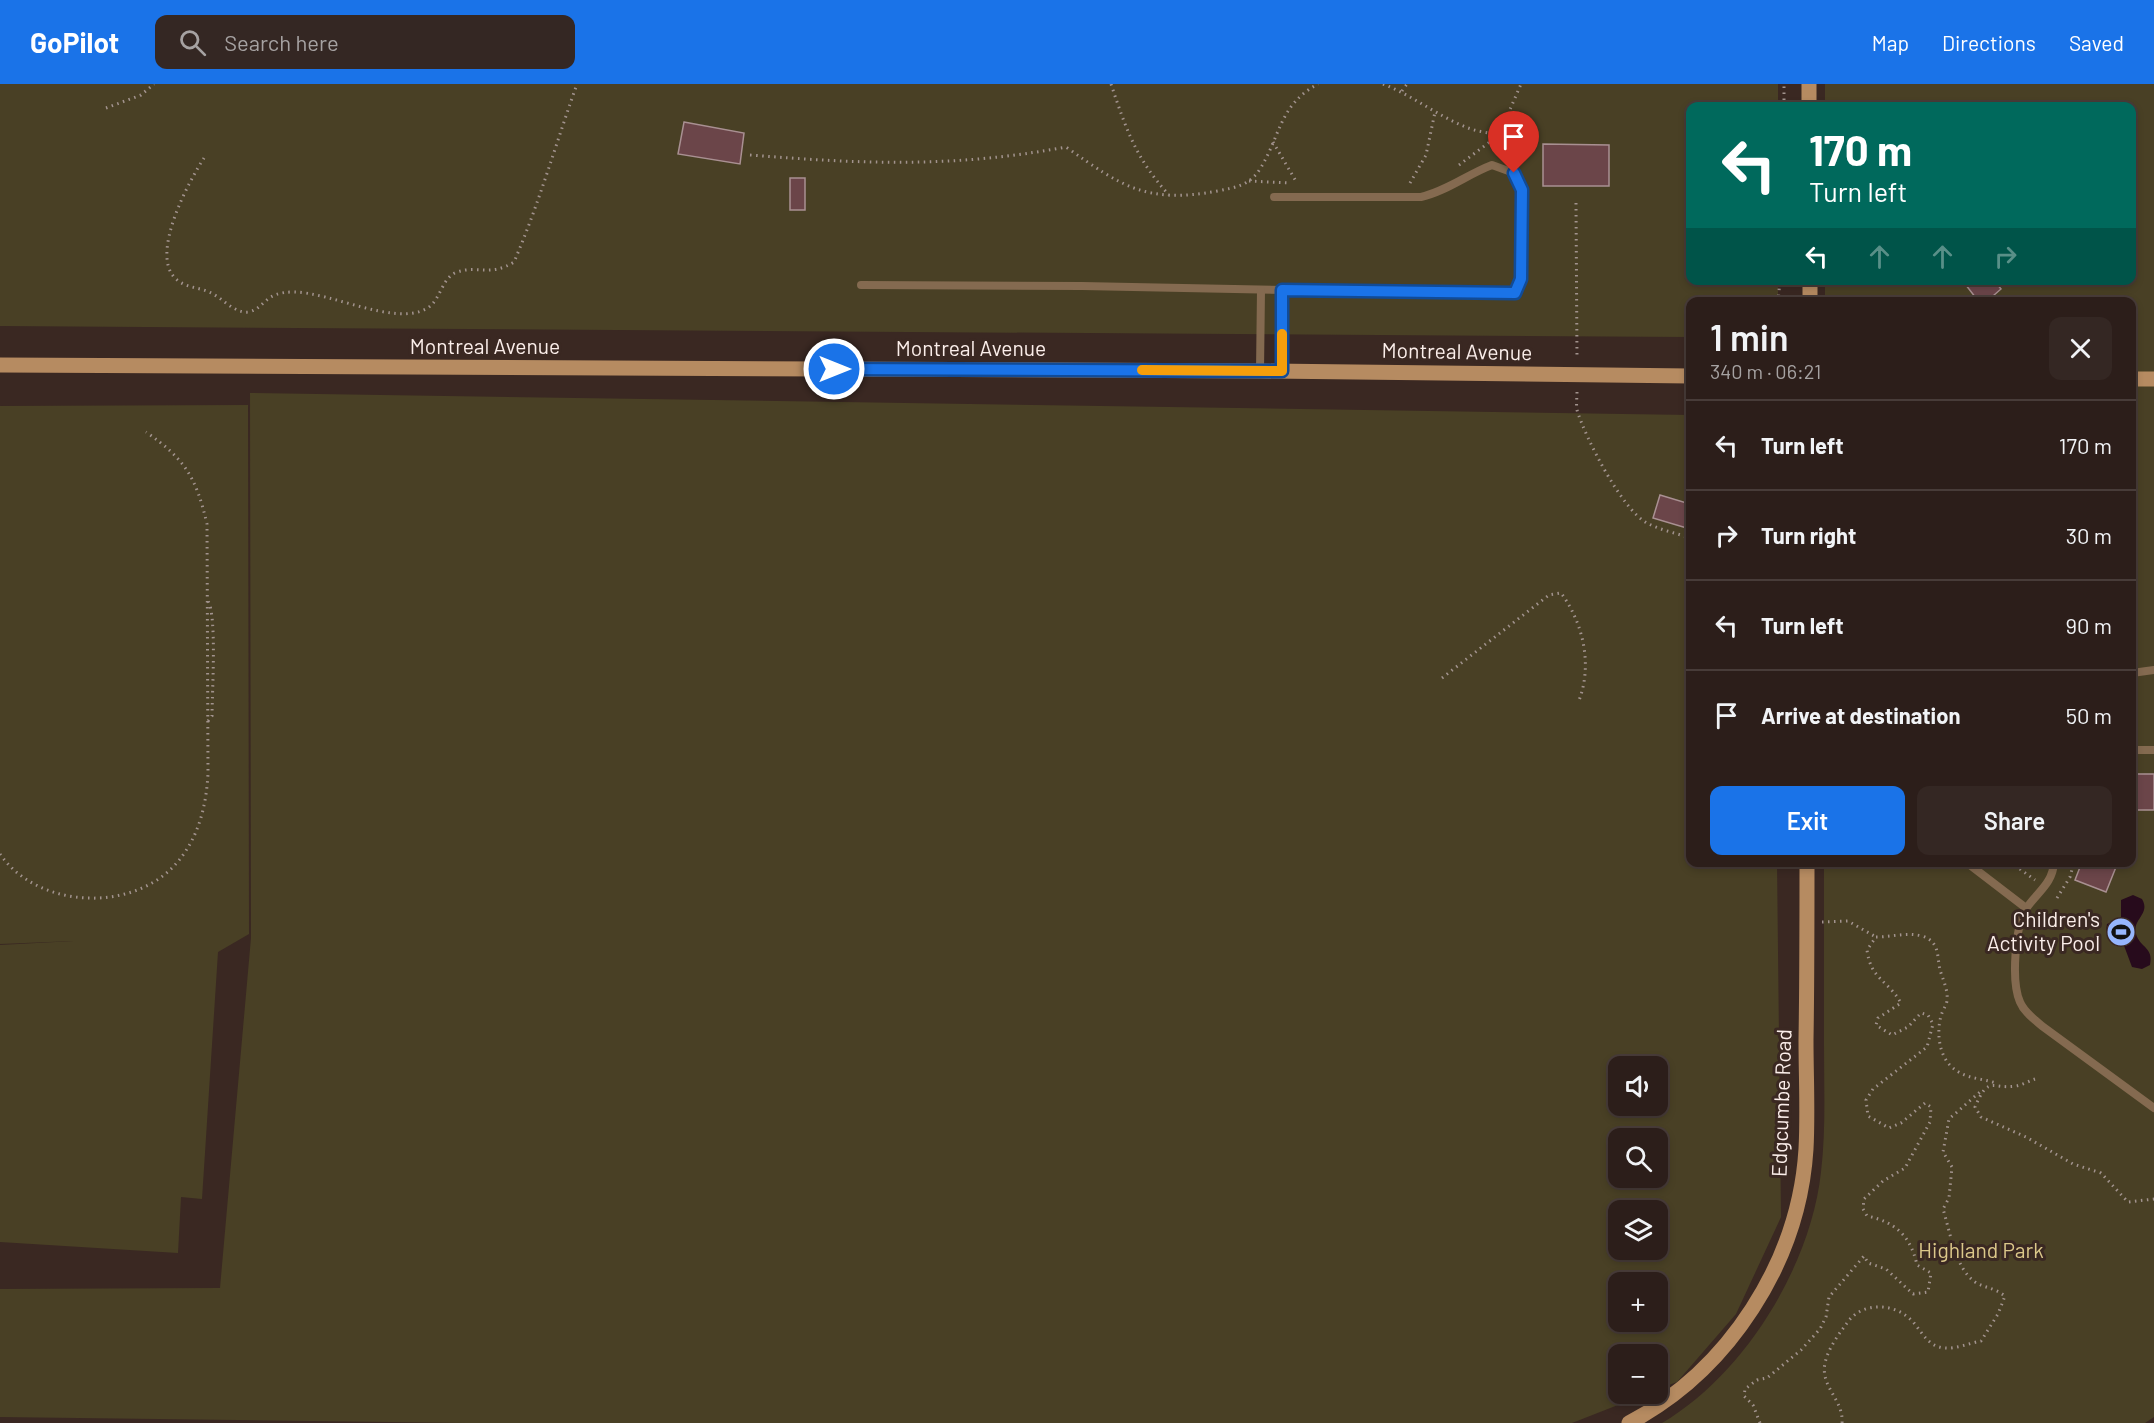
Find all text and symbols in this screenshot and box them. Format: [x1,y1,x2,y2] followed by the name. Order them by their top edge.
[155,15,575,69] search box
[30,25,119,59] text: GoPilot
[176,26,209,59] icon: search
[224,29,339,55] text: Search here
[1872,30,1909,55] text: Map
[1942,30,2036,55] text: Directions
[2069,30,2124,55] text: Saved
[1488,111,1539,173] pin
[1497,120,1530,153] icon: arrive
[1809,124,1912,174] text: 170 m
[1710,126,1788,204] icon: left
[1809,175,1907,207] text: Turn left
[1800,240,1833,273] icon: left
[1863,240,1896,273] icon: ahead
[1926,240,1959,273] icon: ahead
[1989,240,2022,273] icon: right
[1710,315,1789,358] text: 1 min
[2049,317,2112,380] button: close
[410,333,560,358] street label: Montreal Avenue
[896,335,1046,360] street label: Montreal Avenue
[802,337,866,401] position arrow
[1382,337,1533,364] street label: Montreal Avenue
[1710,359,1821,383] text: 340 m · 06:21
[1710,429,1743,462] icon: left
[1761,432,1844,458] text: Turn left
[2059,432,2112,458] text: 170 m
[1710,519,1743,552] icon: right
[1761,522,1856,548] text: Turn right
[2066,522,2112,548] text: 30 m
[1710,609,1743,642] icon: left
[1761,612,1844,638] text: Turn left
[2066,612,2112,638] text: 90 m
[1710,699,1743,732] icon: arrive
[1761,702,1960,728] text: Arrive at destination
[2066,702,2112,728] text: 50 m
[1710,786,1905,855] button: Exit
[1917,786,2112,855] button: Share
[1987,906,2100,955] place label: Children's Activity Pool
[2105,916,2137,948] sports icon: Children's Activity Pool
[1765,1029,1796,1177] street label: Edgcumbe Road
[1608,1056,1668,1404] map controls
[1608,1056,1668,1116] button: sound
[1608,1128,1668,1188] button: search
[1608,1200,1668,1260] button: layers
[1918,1237,2044,1262] park label: Highland Park
[1608,1272,1668,1332] button: +
[1608,1344,1668,1404] button: −

